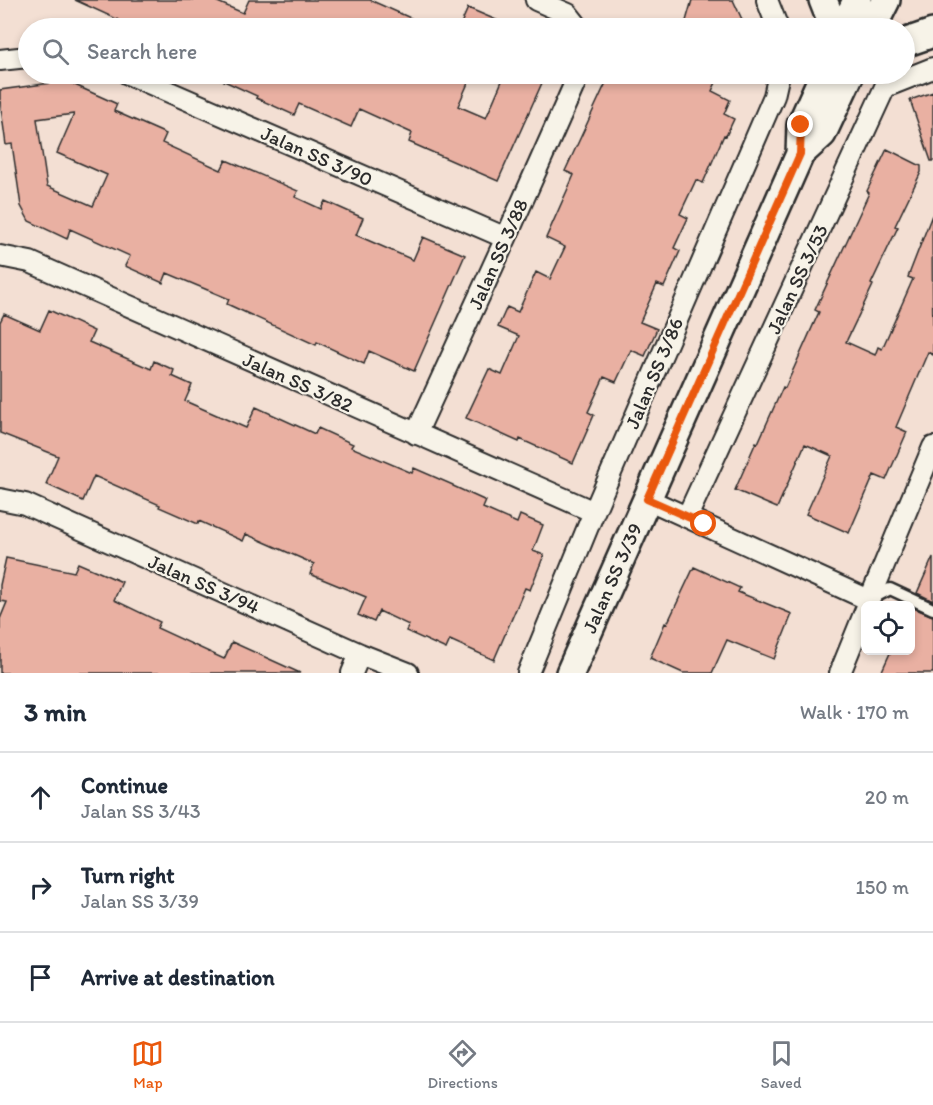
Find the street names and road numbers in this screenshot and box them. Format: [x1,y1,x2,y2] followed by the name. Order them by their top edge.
[258,121,376,191] street label: Jalan SS 3/90
[463,195,533,313] street label: Jalan SS 3/88
[761,220,833,338] street label: Jalan SS 3/53
[620,314,688,432] street label: Jalan SS 3/86
[239,347,357,417] street label: Jalan SS 3/82
[577,519,647,637] street label: Jalan SS 3/39
[145,549,263,619] street label: Jalan SS 3/94

